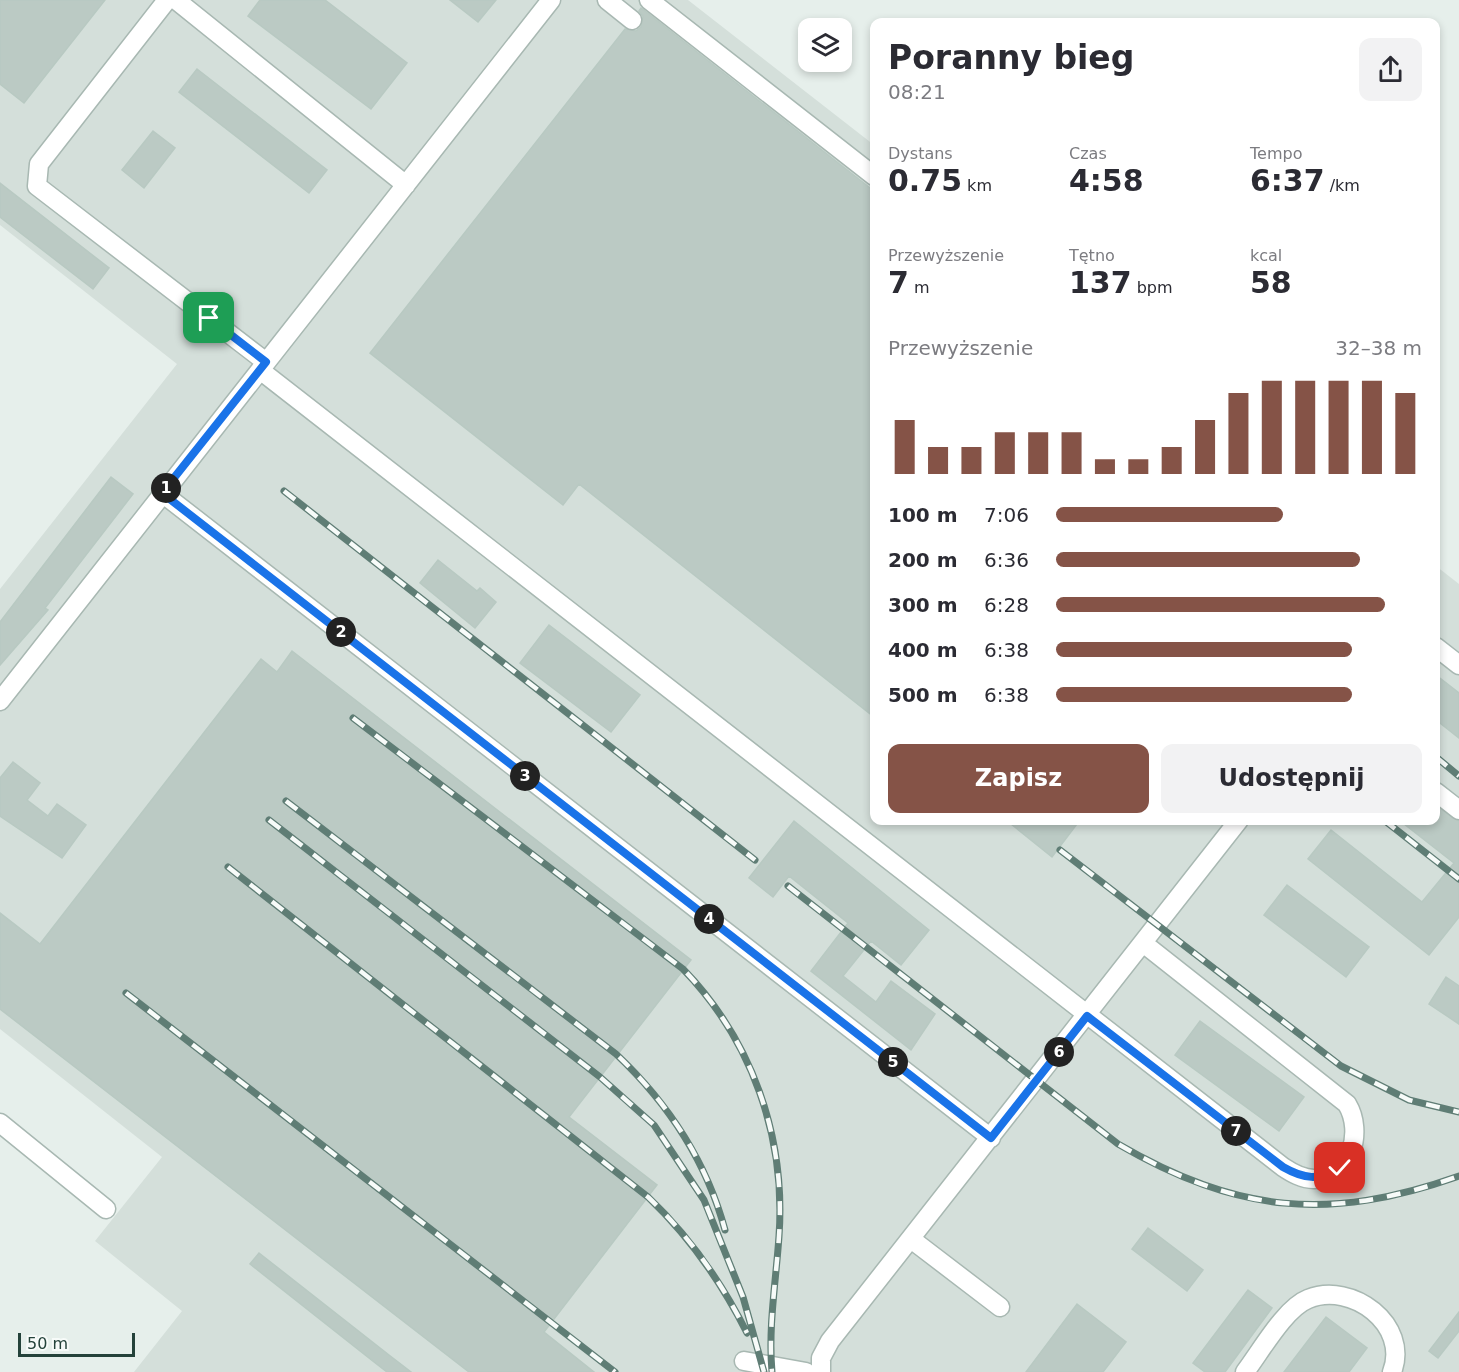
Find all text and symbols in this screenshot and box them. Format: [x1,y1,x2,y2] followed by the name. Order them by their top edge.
[798,18,852,72] map controls
[798,18,852,72] button: layers
[888,38,1134,77] text: Poranny bieg
[1359,38,1422,101] button: share
[888,80,946,104] text: 08:21
[888,144,953,163] text: Dystans
[1069,144,1107,163] text: Czas
[1250,144,1302,163] text: Tempo
[888,163,962,198] text: 0.75
[1069,163,1144,198] text: 4:58
[1250,163,1325,198] text: 6:37
[962,176,992,195] text: km
[1325,176,1360,195] text: /km
[888,246,1004,265] text: Przewyższenie
[1069,246,1115,265] text: Tętno
[1250,246,1282,265] text: kcal
[888,265,909,300] text: 7
[1069,265,1132,300] text: 137
[1250,265,1292,300] text: 58
[909,278,930,297] text: m
[1132,278,1173,297] text: bpm
[183,292,234,343] pin
[192,301,225,334] icon: arrive
[888,336,1033,360] text: Przewyższenie
[1335,336,1422,360] text: 32–38 m
[151,473,181,503] pin: 1
[160,478,172,497] text: 1
[888,503,958,527] text: 100 m
[984,503,1029,527] text: 7:06
[888,548,958,572] text: 200 m
[984,548,1029,572] text: 6:36
[888,593,958,617] text: 300 m
[984,593,1029,617] text: 6:28
[326,617,356,647] pin: 2
[335,622,347,641] text: 2
[888,638,958,662] text: 400 m
[984,638,1029,662] text: 6:38
[888,683,958,707] text: 500 m
[984,683,1029,707] text: 6:38
[888,744,1149,813] button: Zapisz
[1161,744,1422,813] button: Udostępnij
[510,761,540,791] pin: 3
[519,766,531,785] text: 3
[694,904,724,934] pin: 4
[703,909,715,928] text: 4
[1044,1037,1074,1067] pin: 6
[1053,1042,1065,1061] text: 6
[878,1047,908,1077] pin: 5
[887,1052,899,1071] text: 5
[1221,1116,1251,1146] pin: 7
[1230,1121,1242,1140] text: 7
[1314,1142,1365,1193] pin
[1323,1151,1356,1184] icon: check
[18,1330,135,1358] scale bar
[27,1334,68,1353] text: 50 m

